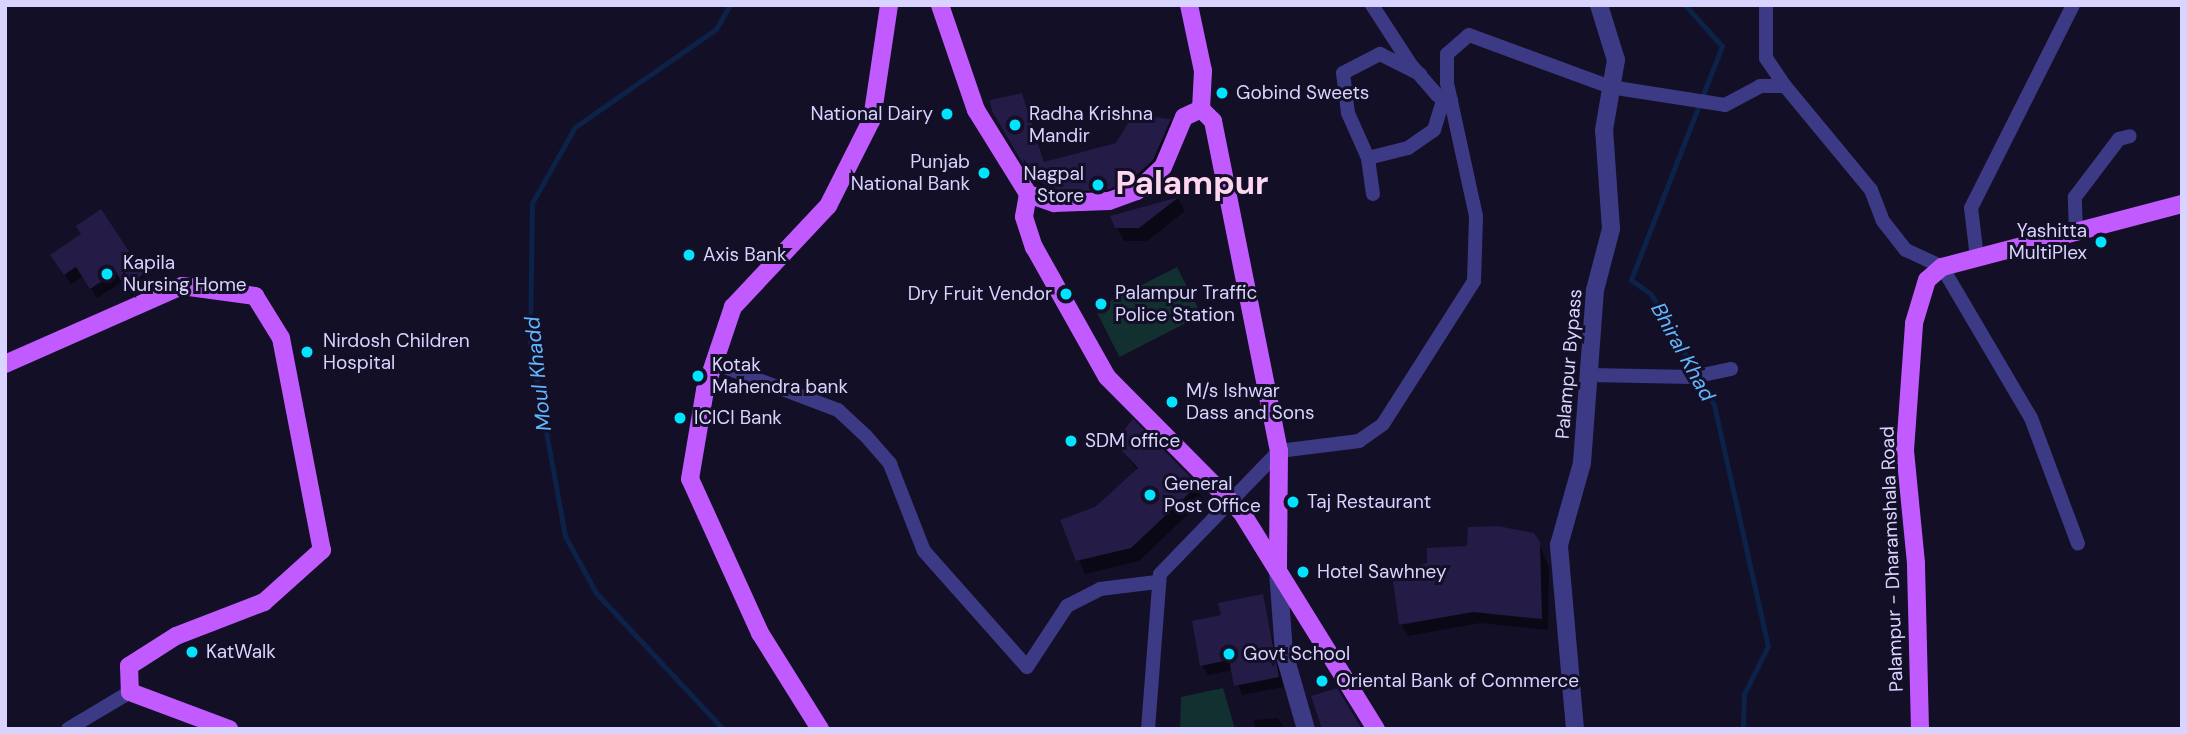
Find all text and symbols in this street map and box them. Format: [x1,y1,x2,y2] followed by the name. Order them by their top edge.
[1236,82,1369,104] place label: Gobind Sweets
[1214,85,1230,101] marker: Gobind Sweets
[810,103,933,125] place label: National Dairy
[1029,103,1153,147] place label: Radha Krishna Mandir
[939,106,955,122] marker: National Dairy
[1007,117,1023,133] marker: Radha Krishna Mandir
[851,151,970,195] place label: Punjab National Bank
[1023,163,1084,207] place label: Nagpal Store
[1115,163,1269,203] district label: Palampur
[976,165,992,181] marker: Punjab National Bank
[1090,177,1106,193] marker: Nagpal Store
[2009,220,2087,264] place label: Yashitta MultiPlex
[2093,234,2109,250] marker: Yashitta MultiPlex
[703,244,786,266] place label: Axis Bank
[681,247,697,263] marker: Axis Bank
[123,252,247,296] place label: Kapila Nursing Home
[97,264,117,284] marker: Kapila Nursing Home
[1115,282,1257,326] place label: Palampur Traffic Police Station
[908,283,1052,305] place label: Dry Fruit Vendor
[1058,286,1074,302] marker: Dry Fruit Vendor
[1551,288,1587,440] street label: Palampur Bypass
[1093,296,1109,312] marker: Palampur Traffic Police Station
[1646,298,1720,406] water label: Bhiral Khad
[519,315,557,433] water label: Moul Khadd
[323,330,470,374] place label: Nirdosh Children Hospital
[297,342,317,362] marker: Nirdosh Children Hospital
[712,354,848,398] place label: Kotak Mahendra bank
[690,368,706,384] marker: Kotak Mahendra bank
[1186,380,1314,424] place label: M/s Ishwar Dass and Sons
[1164,394,1180,410] marker: M/s Ishwar Dass and Sons
[694,407,782,429] place label: ICICI Bank
[672,410,688,426] marker: ICICI Bank
[1876,426,1908,692] street label: Palampur - Dharamshala Road
[1085,430,1180,452] place label: SDM office
[1063,433,1079,449] marker: SDM office
[1164,473,1261,517] place label: General Post Office
[1142,487,1158,503] marker: General Post Office
[1307,491,1431,513] place label: Taj Restaurant
[1285,494,1301,510] marker: Taj Restaurant
[1317,561,1447,583] place label: Hotel Sawhney
[1295,564,1311,580] marker: Hotel Sawhney
[206,641,276,663] place label: KatWalk
[1243,643,1350,665] place label: Govt School
[184,644,200,660] marker: KatWalk
[1221,646,1237,662] marker: Govt School
[1336,670,1579,692] place label: Oriental Bank of Commerce
[1314,673,1330,689] marker: Oriental Bank of Commerce

